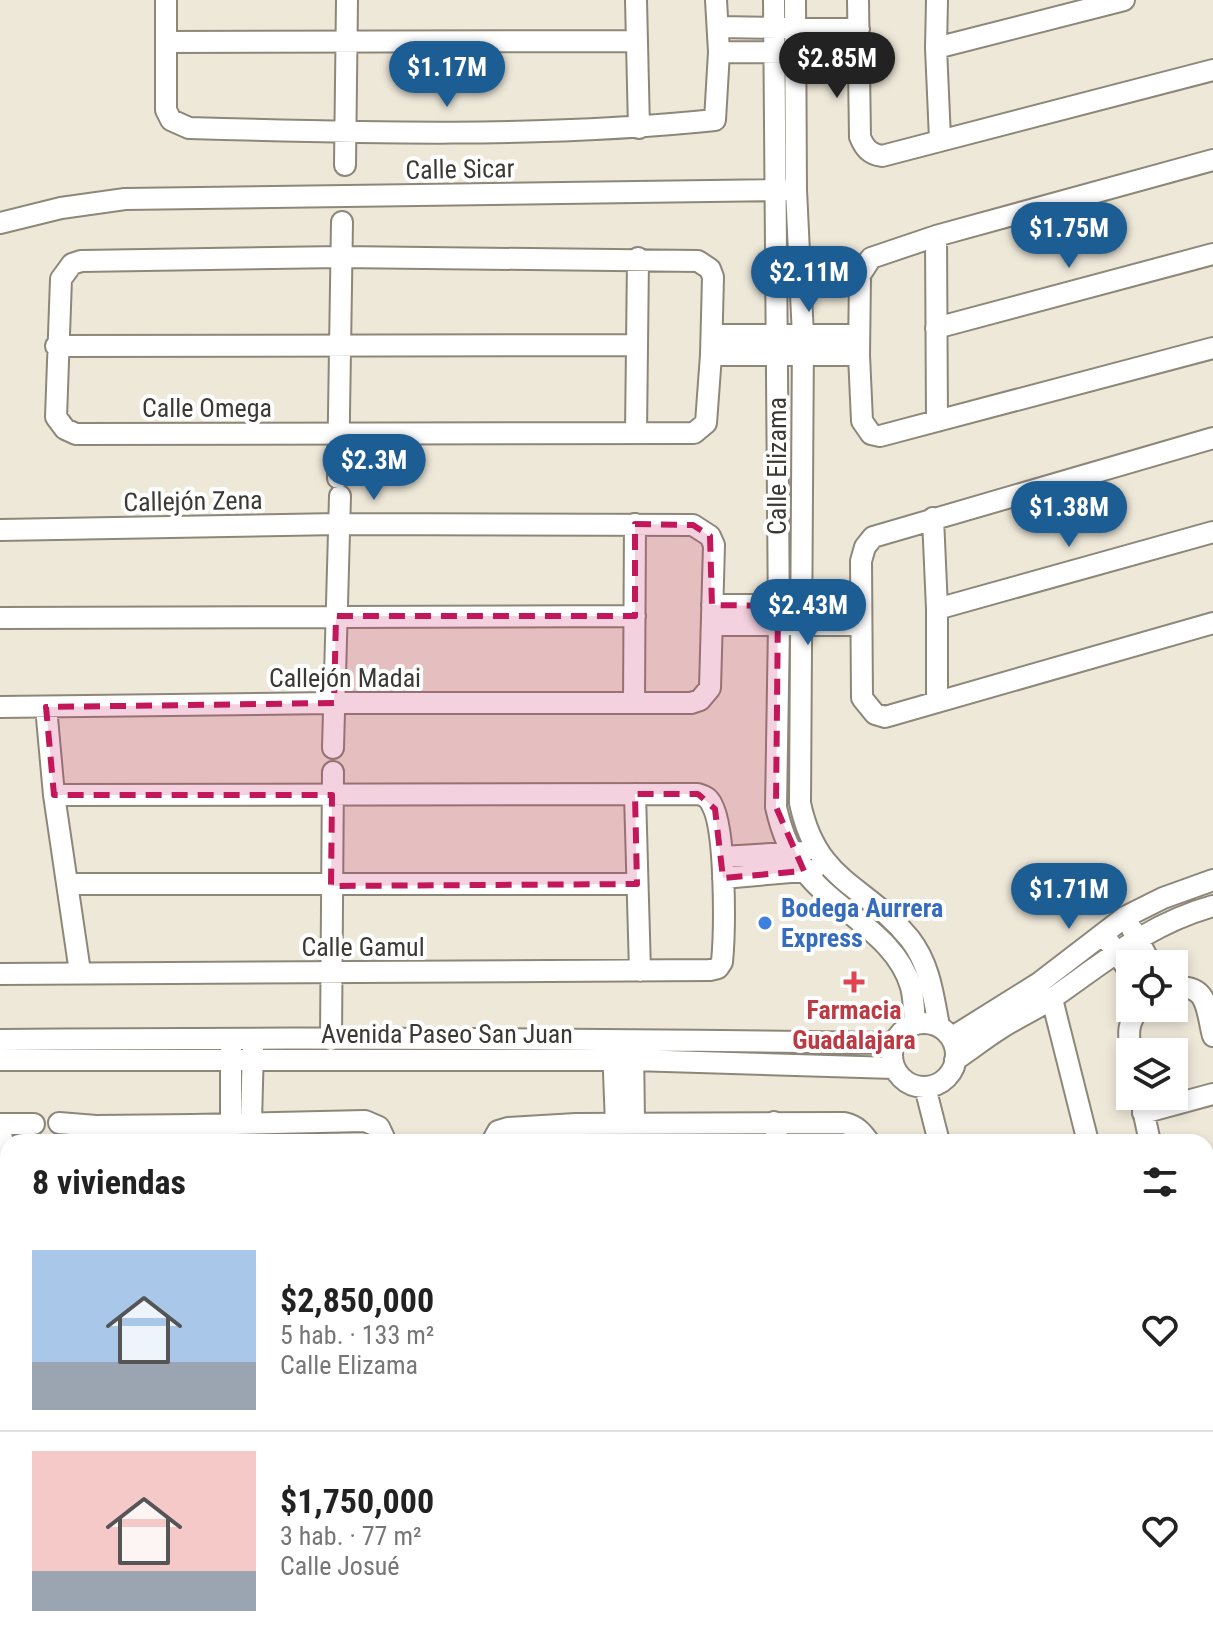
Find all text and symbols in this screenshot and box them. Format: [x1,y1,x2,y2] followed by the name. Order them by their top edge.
[772,32,902,100] pin: $2.85M
[382,41,512,109] pin: $1.17M
[797,43,877,73] text: $2.85M
[407,52,487,82] text: $1.17M
[405,153,515,185] street label: Calle Sicar
[1004,202,1134,270] pin: $1.75M
[1029,213,1109,243] text: $1.75M
[744,246,874,314] pin: $2.11M
[769,257,849,287] text: $2.11M
[142,393,272,423] street label: Calle Omega
[762,397,792,535] street label: Calle Elizama
[318,434,430,502] pin: $2.3M
[341,445,407,475] text: $2.3M
[1004,481,1134,549] pin: $1.38M
[123,485,263,517] street label: Callejón Zena
[1029,492,1109,522] text: $1.38M
[743,579,873,647] pin: $2.43M
[768,590,848,620] text: $2.43M
[269,663,421,693] street label: Callejón Madai
[1004,863,1134,931] pin: $1.71M
[1029,874,1109,904] text: $1.71M
[781,893,943,953] place label: Bodega Aurrera Express
[756,914,774,932] marker: Bodega Aurrera Express
[301,932,425,962] street label: Calle Gamul
[1116,950,1188,1110] map controls
[1116,950,1188,1022] button: locate
[845,973,863,991] marker: Farmacia Guadalajara
[792,995,916,1055] place label: Farmacia Guadalajara
[321,1019,573,1049] street label: Avenida Paseo San Juan
[1116,1038,1188,1110] button: layers
[1138,1160,1182,1204] icon: filters
[32,1162,186,1202] text: 8 viviendas
[280,1280,434,1320] text: $2,850,000
[96,1282,192,1378] icon: home
[1138,1308,1182,1352] icon: heart
[280,1320,434,1350] text: 5 hab. · 133 m²
[280,1350,418,1380] text: Calle Elizama
[280,1481,434,1521] text: $1,750,000
[96,1483,192,1579] icon: home
[1138,1509,1182,1553] icon: heart
[280,1521,422,1551] text: 3 hab. · 77 m²
[280,1551,400,1581] text: Calle Josué

